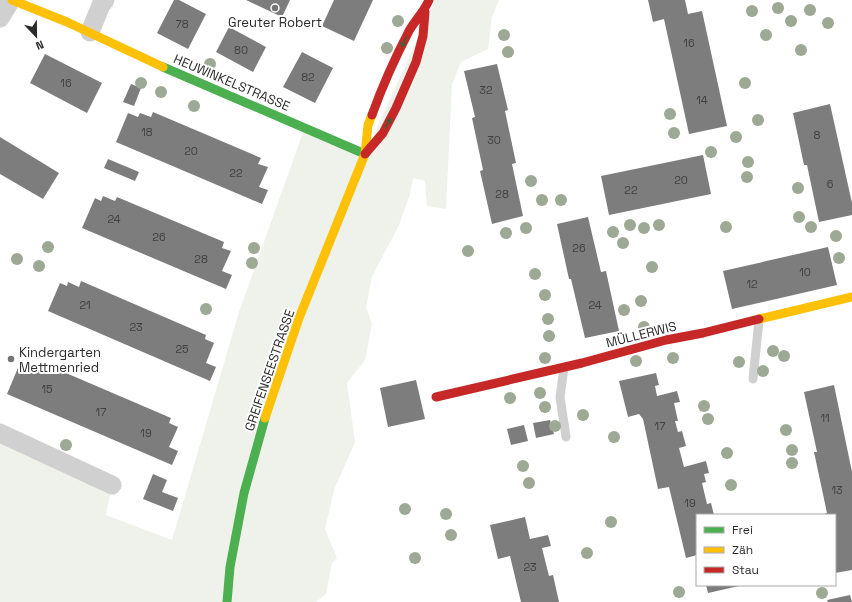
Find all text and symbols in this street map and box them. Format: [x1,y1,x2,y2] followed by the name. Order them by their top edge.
[270,3,280,13] marker: Greuter Robert
[228,14,322,31] place label: Greuter Robert
[16,16,56,56] north arrow
[175,17,189,31] house number: 78
[401,36,407,48] one-way arrow
[683,36,695,50] house number: 16
[34,37,46,53] text: N
[234,43,248,57] house number: 80
[171,50,293,115] street label: HEUWINKELSTRASSE
[301,70,315,84] house number: 82
[60,76,72,90] house number: 16
[479,83,493,97] house number: 32
[696,93,708,107] house number: 14
[385,117,392,129] one-way arrow
[141,125,153,139] house number: 18
[814,128,821,142] house number: 8
[487,133,501,147] house number: 30
[184,144,198,158] house number: 20
[229,166,243,180] house number: 22
[674,173,688,187] house number: 20
[827,177,834,191] house number: 6
[624,183,638,197] house number: 22
[495,187,509,201] house number: 28
[107,212,121,226] house number: 24
[152,230,166,244] house number: 26
[572,241,586,255] house number: 26
[194,252,208,266] house number: 28
[799,265,811,279] house number: 10
[746,277,758,291] house number: 12
[79,298,91,312] house number: 21
[588,298,602,312] house number: 24
[241,307,298,433] street label: GREIFENSEESTRASSE
[604,318,678,351] street label: MÜLLERWIS
[129,320,143,334] house number: 23
[175,342,189,356] house number: 25
[19,344,101,376] place label: Kindergarten Mettmenried
[6,354,16,364] marker: Kindergarten Mettmenried
[41,382,53,396] house number: 15
[96,405,106,419] house number: 17
[820,411,830,425] house number: 11
[655,419,665,433] house number: 17
[140,426,152,440] house number: 19
[831,483,843,497] house number: 13
[684,496,696,510] house number: 19
[696,514,836,586] legend
[732,522,753,538] text: Frei
[732,542,753,558] text: Zäh
[523,560,537,574] house number: 23
[732,562,759,578] text: Stau

